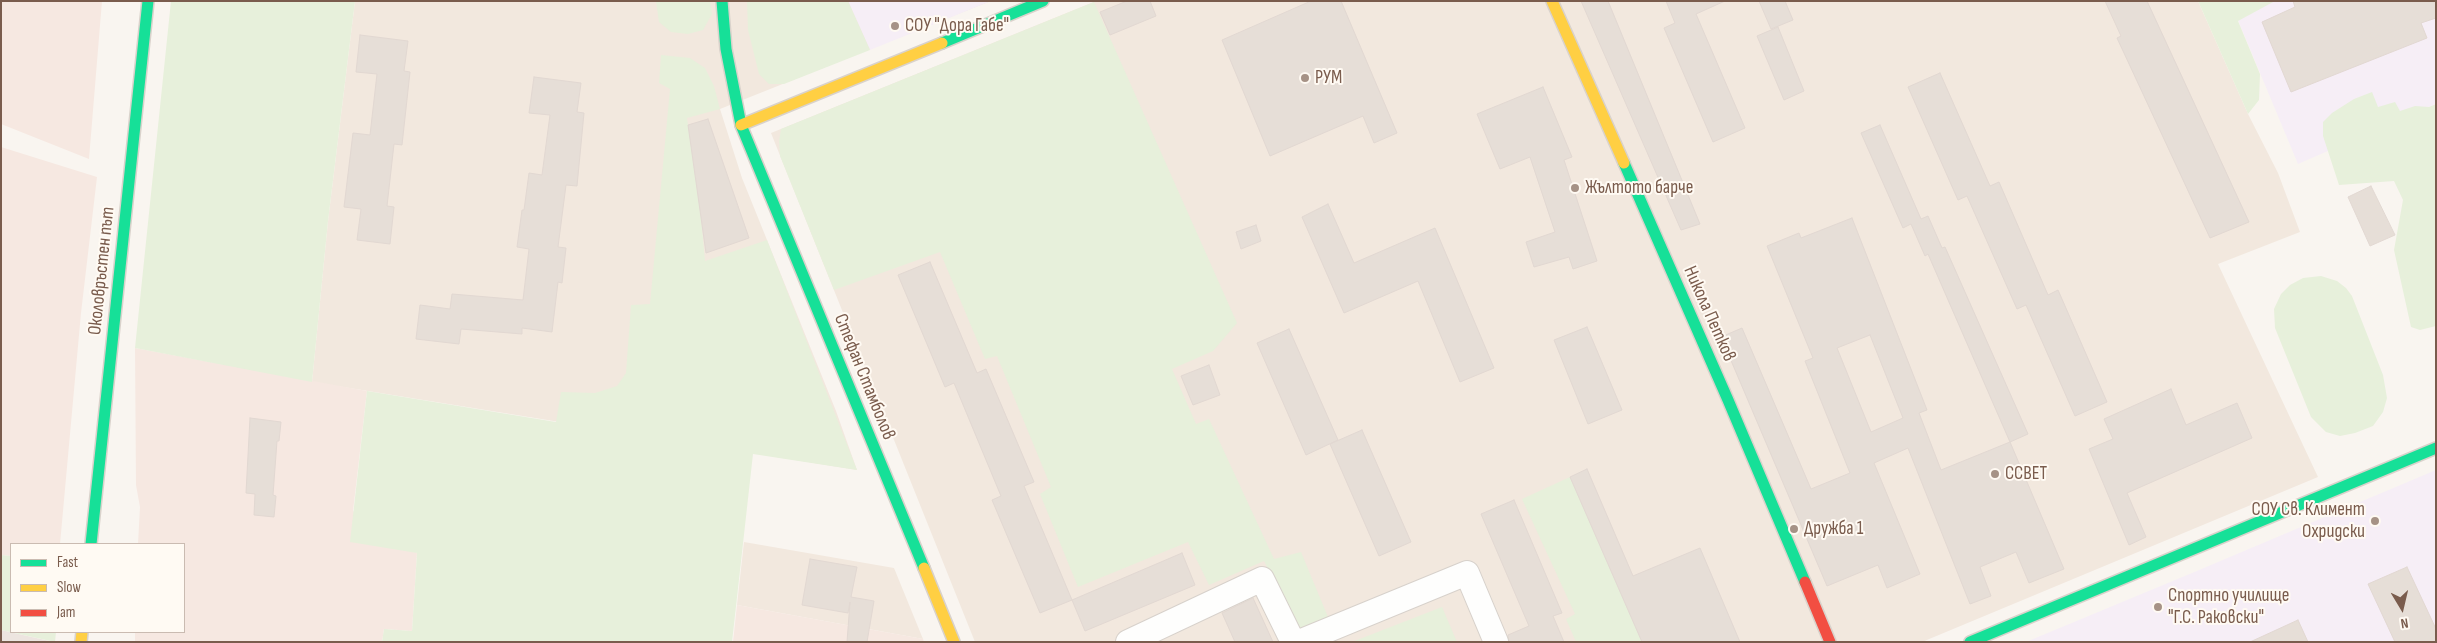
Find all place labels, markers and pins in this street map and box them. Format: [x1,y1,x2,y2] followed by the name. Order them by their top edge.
[905,15,1009,37] place label: СОУ "Дора Габе"
[889,20,901,32] marker: СОУ "Дора Габе"
[1315,67,1342,89] place label: РУМ
[1299,72,1311,84] marker: РУМ
[1585,177,1693,199] place label: Жълтото барче
[1569,182,1581,194] marker: Жълтото барче
[2005,463,2047,485] place label: ССВЕТ
[1989,468,2001,480] marker: ССВЕТ
[2252,499,2365,543] place label: СОУ Св. Климент Охридски
[2369,515,2381,527] marker: СОУ Св. Климент Охридски
[1804,518,1863,540] place label: Дружба 1
[1788,523,1800,535] marker: Дружба 1
[2168,585,2289,629] place label: Спортно училище "Г.С. Раковски"
[2152,601,2164,613] marker: Спортно училище "Г.С. Раковски"

